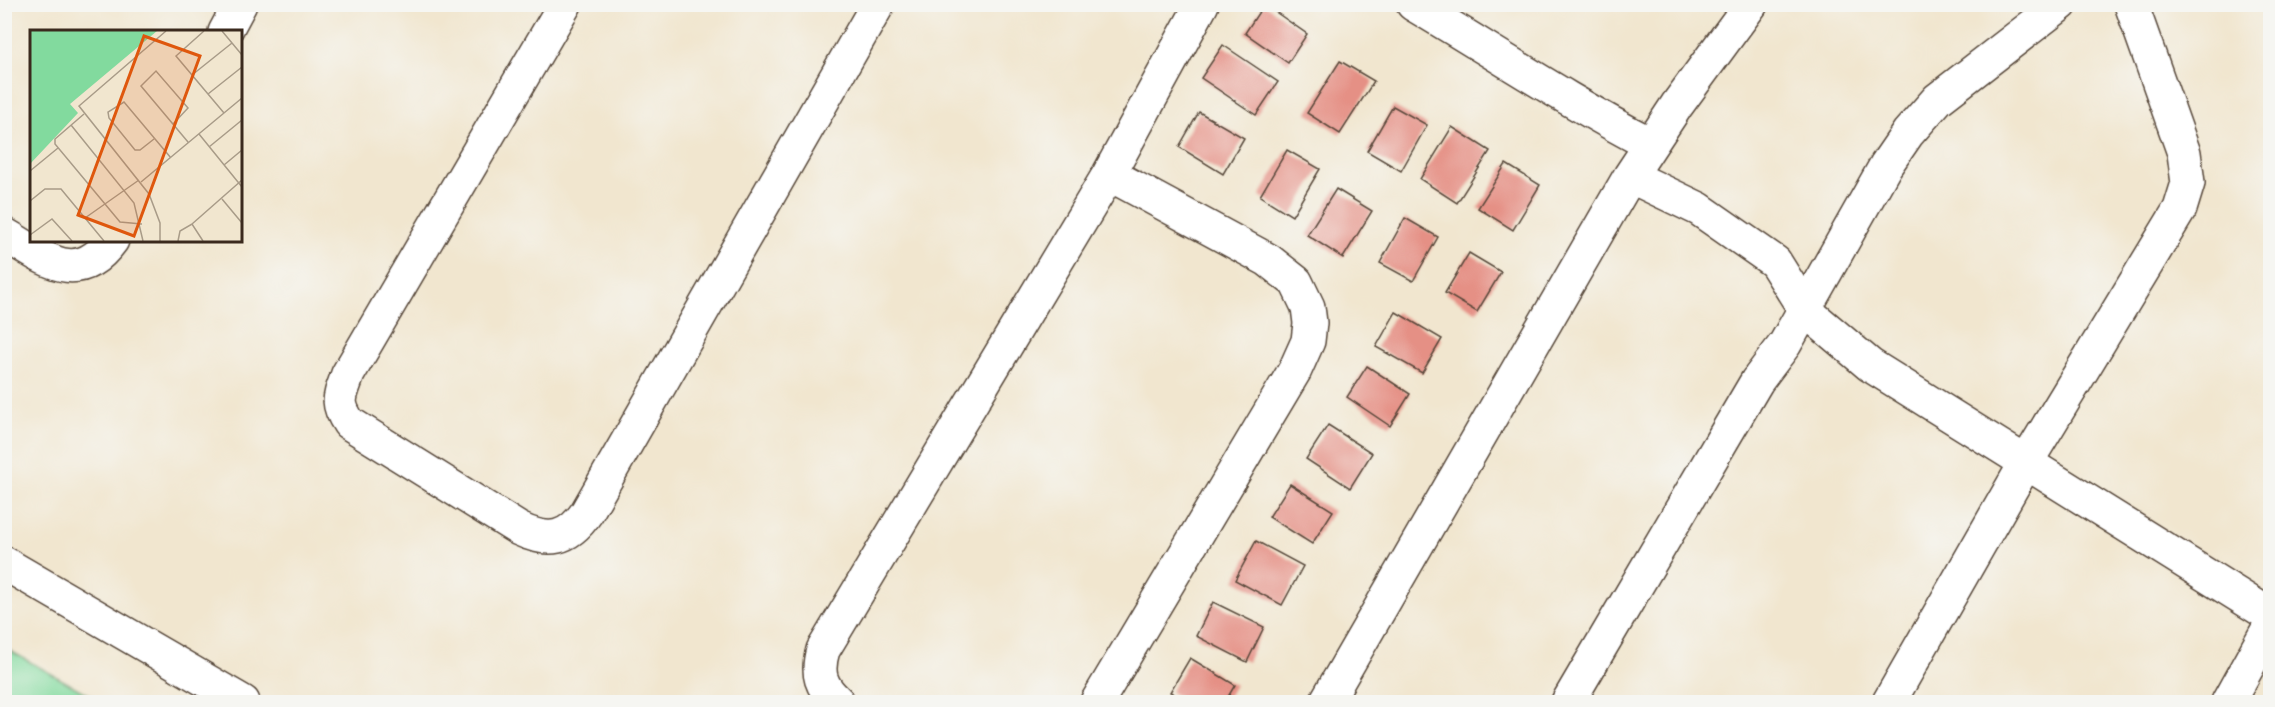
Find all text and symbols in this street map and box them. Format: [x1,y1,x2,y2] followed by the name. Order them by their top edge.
[30,30,242,242] inset map

